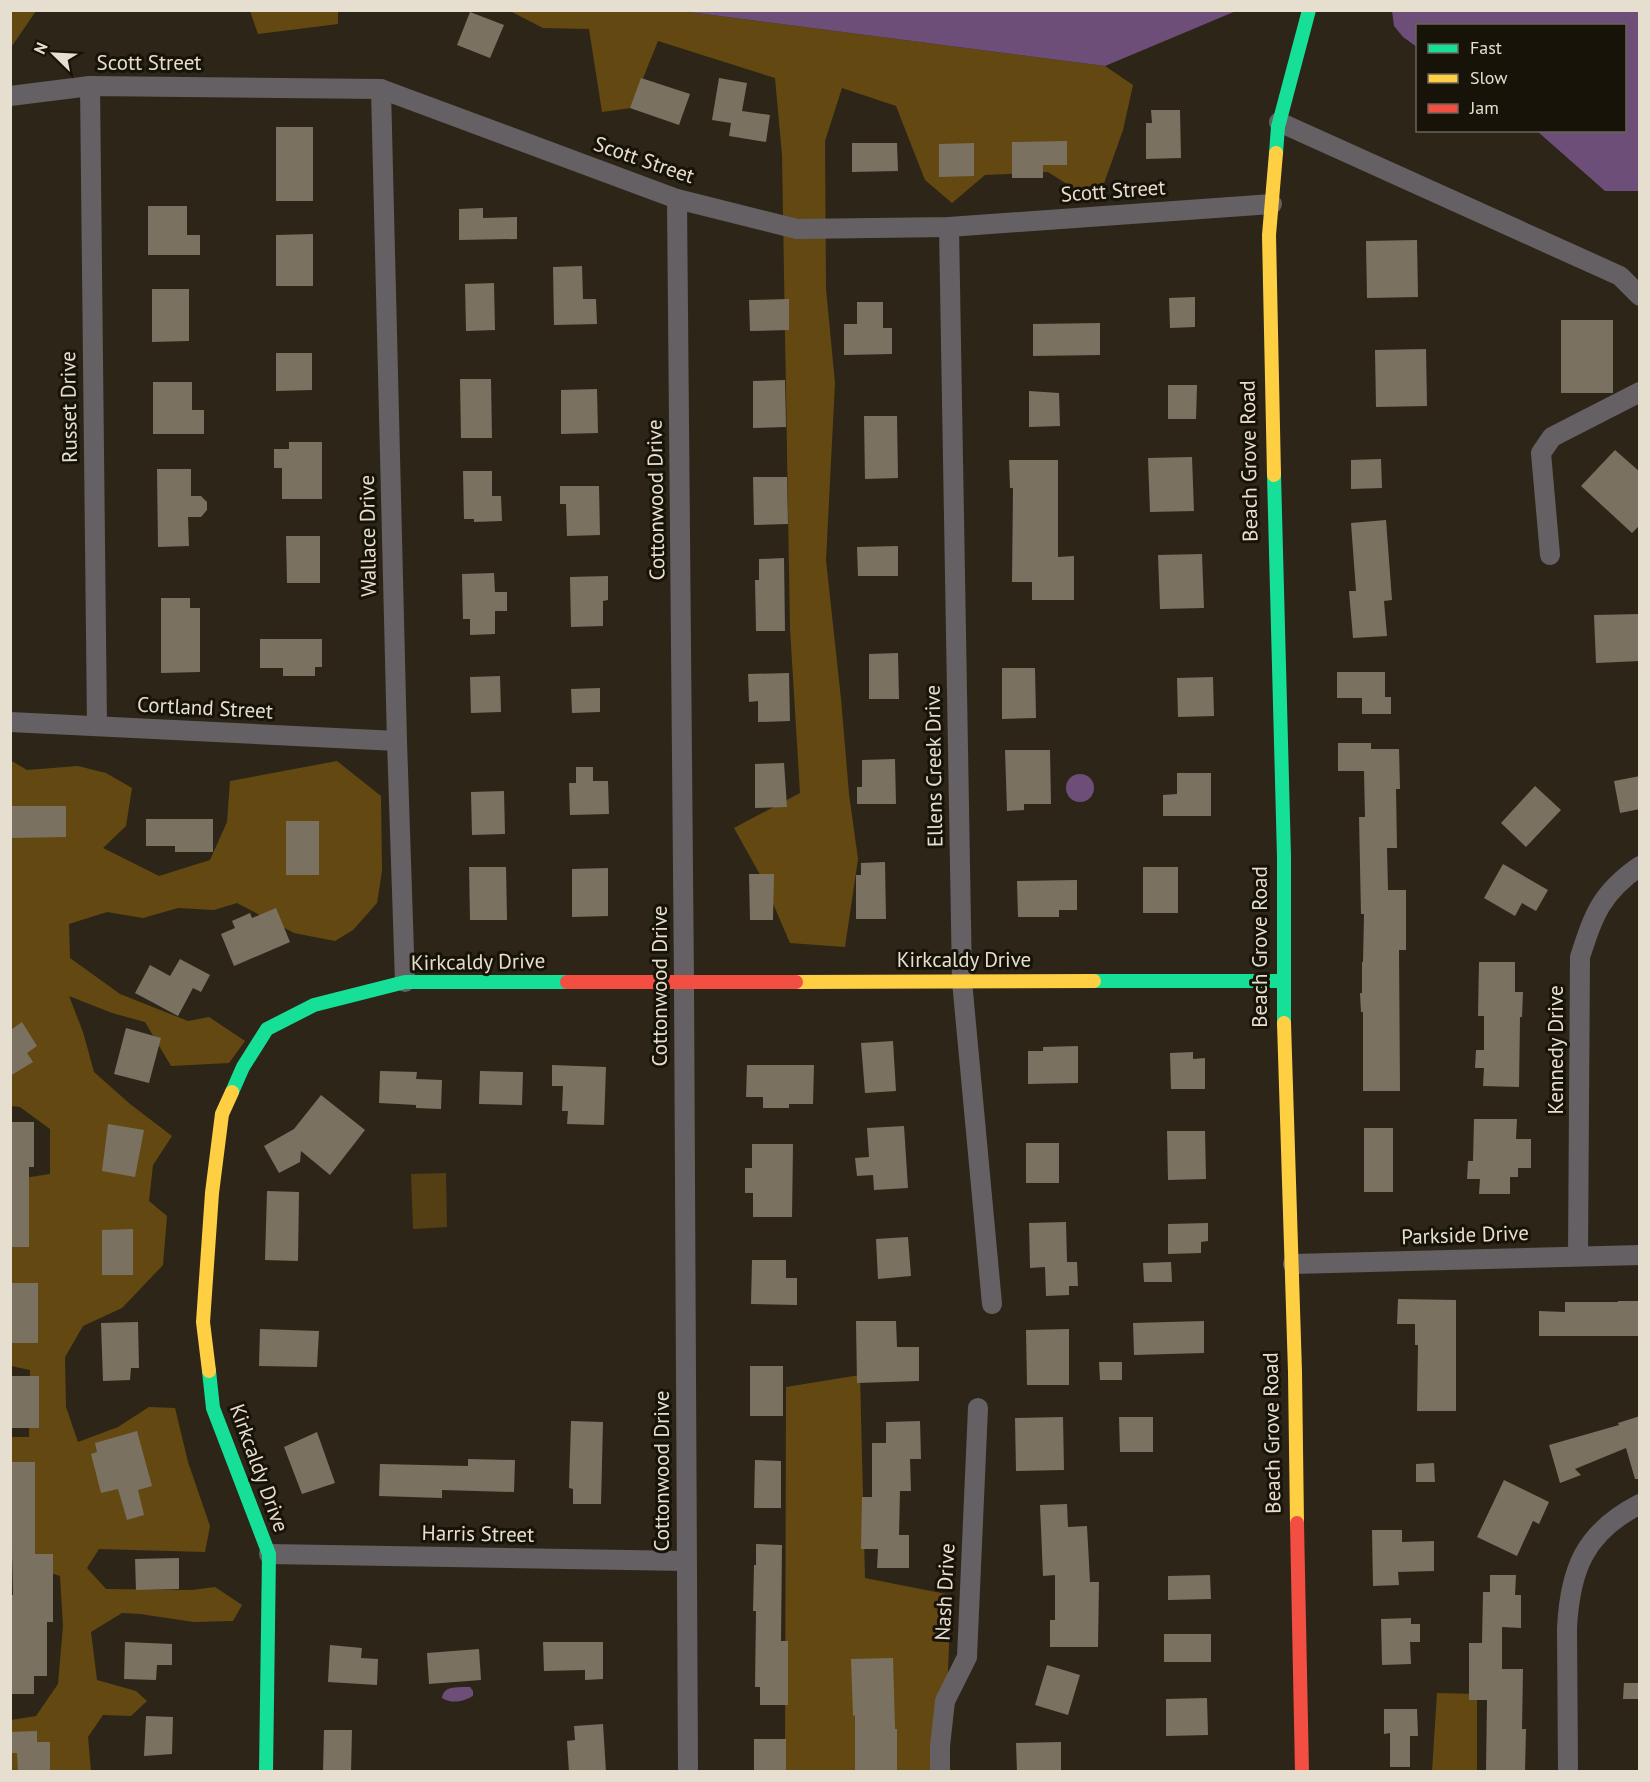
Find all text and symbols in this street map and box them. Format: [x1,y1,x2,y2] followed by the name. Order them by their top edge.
[24,24,84,84] north arrow
[1416,24,1626,132] legend
[1470,36,1502,59] text: Fast
[29,39,52,57] text: N
[97,49,201,76] street label: Scott Street
[1470,66,1508,89] text: Slow
[1469,96,1499,119] text: Jam
[590,130,698,189] street label: Scott Street
[1060,173,1166,208] street label: Scott Street
[54,351,83,463] street label: Russet Drive
[1234,380,1263,542] street label: Beach Grove Road
[641,419,670,581] street label: Cottonwood Drive
[353,475,382,597] street label: Wallace Drive
[919,685,948,847] street label: Ellens Creek Drive
[136,690,274,725] street label: Cortland Street
[1246,866,1273,1028] street label: Beach Grove Road
[646,906,673,1066] street label: Cottonwood Drive
[897,946,1031,973] street label: Kirkcaldy Drive
[411,947,545,976] street label: Kirkcaldy Drive
[1542,985,1569,1115] street label: Kennedy Drive
[1401,1219,1529,1250] street label: Parkside Drive
[1257,1352,1286,1514] street label: Beach Grove Road
[648,1391,675,1551] street label: Cottonwood Drive
[224,1400,295,1536] street label: Kirkcaldy Drive
[422,1519,535,1548] street label: Harris Street
[928,1543,961,1641] street label: Nash Drive

